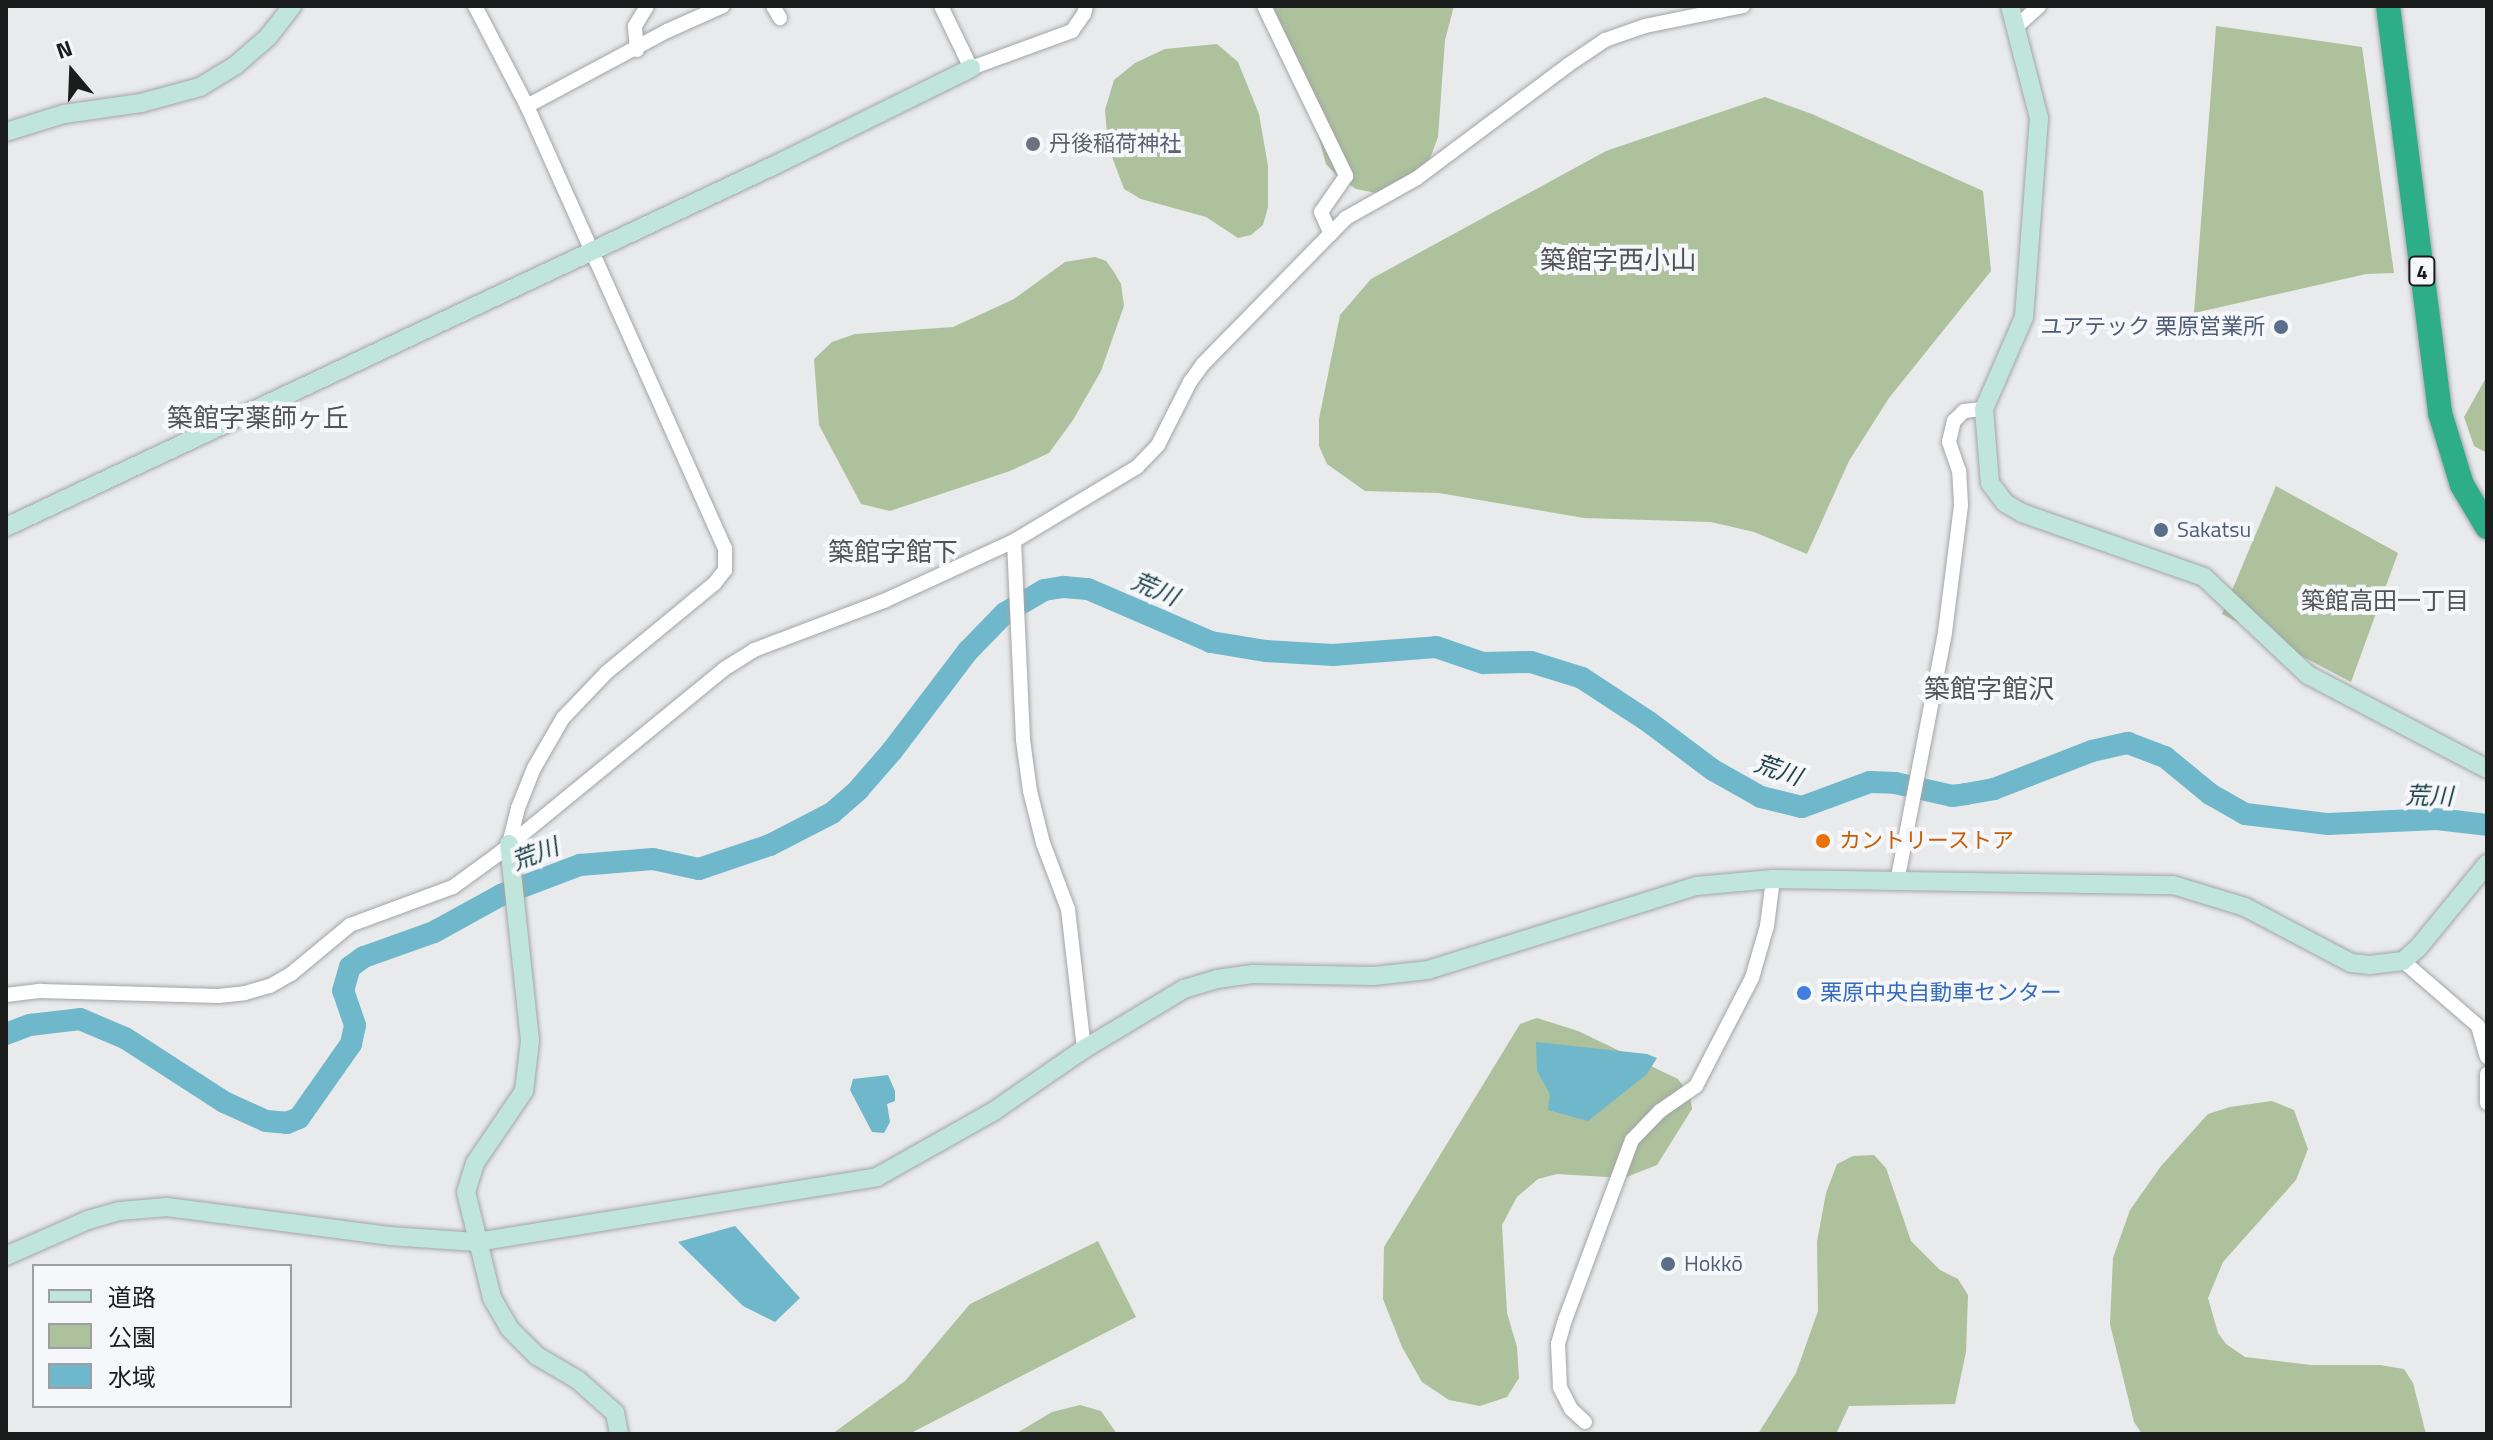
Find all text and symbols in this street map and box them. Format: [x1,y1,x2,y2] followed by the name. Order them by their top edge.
[51,31,77,68] text: N
[32,32,112,112] north arrow
[1049,131,1181,157] place label: 丹後稲荷神社
[1024,135,1042,153] marker: 丹後稲荷神社
[1540,244,1696,276] district label: 築館字西小山
[2408,255,2436,287] road number: 4
[2040,314,2265,340] place label: ユアテック 栗原営業所
[2272,318,2290,336] marker: ユアテック 栗原営業所
[167,402,349,434] district label: 築館字薬師ヶ丘
[2177,517,2251,543] place label: Sakatsu
[2152,521,2170,539] marker: Sakatsu
[828,536,958,568] district label: 築館字館下
[1127,566,1183,612] water label: 荒川
[2301,587,2469,615] district label: 築館高田一丁目
[1924,673,2054,705] district label: 築館字館沢
[1751,749,1805,791] water label: 荒川
[2405,781,2453,811] water label: 荒川
[1839,828,2015,854] place label: カントリーストア
[507,832,563,876] water label: 荒川
[1814,832,1832,850] marker: カントリーストア
[1820,980,2062,1006] place label: 栗原中央自動車センター
[1795,984,1813,1002] marker: 栗原中央自動車センター
[1684,1251,1743,1277] place label: Hokkō
[1659,1255,1677,1273] marker: Hokkō
[32,1264,292,1408] legend
[108,1279,156,1315] text: 道路
[108,1319,156,1355] text: 公園
[108,1359,156,1395] text: 水域

